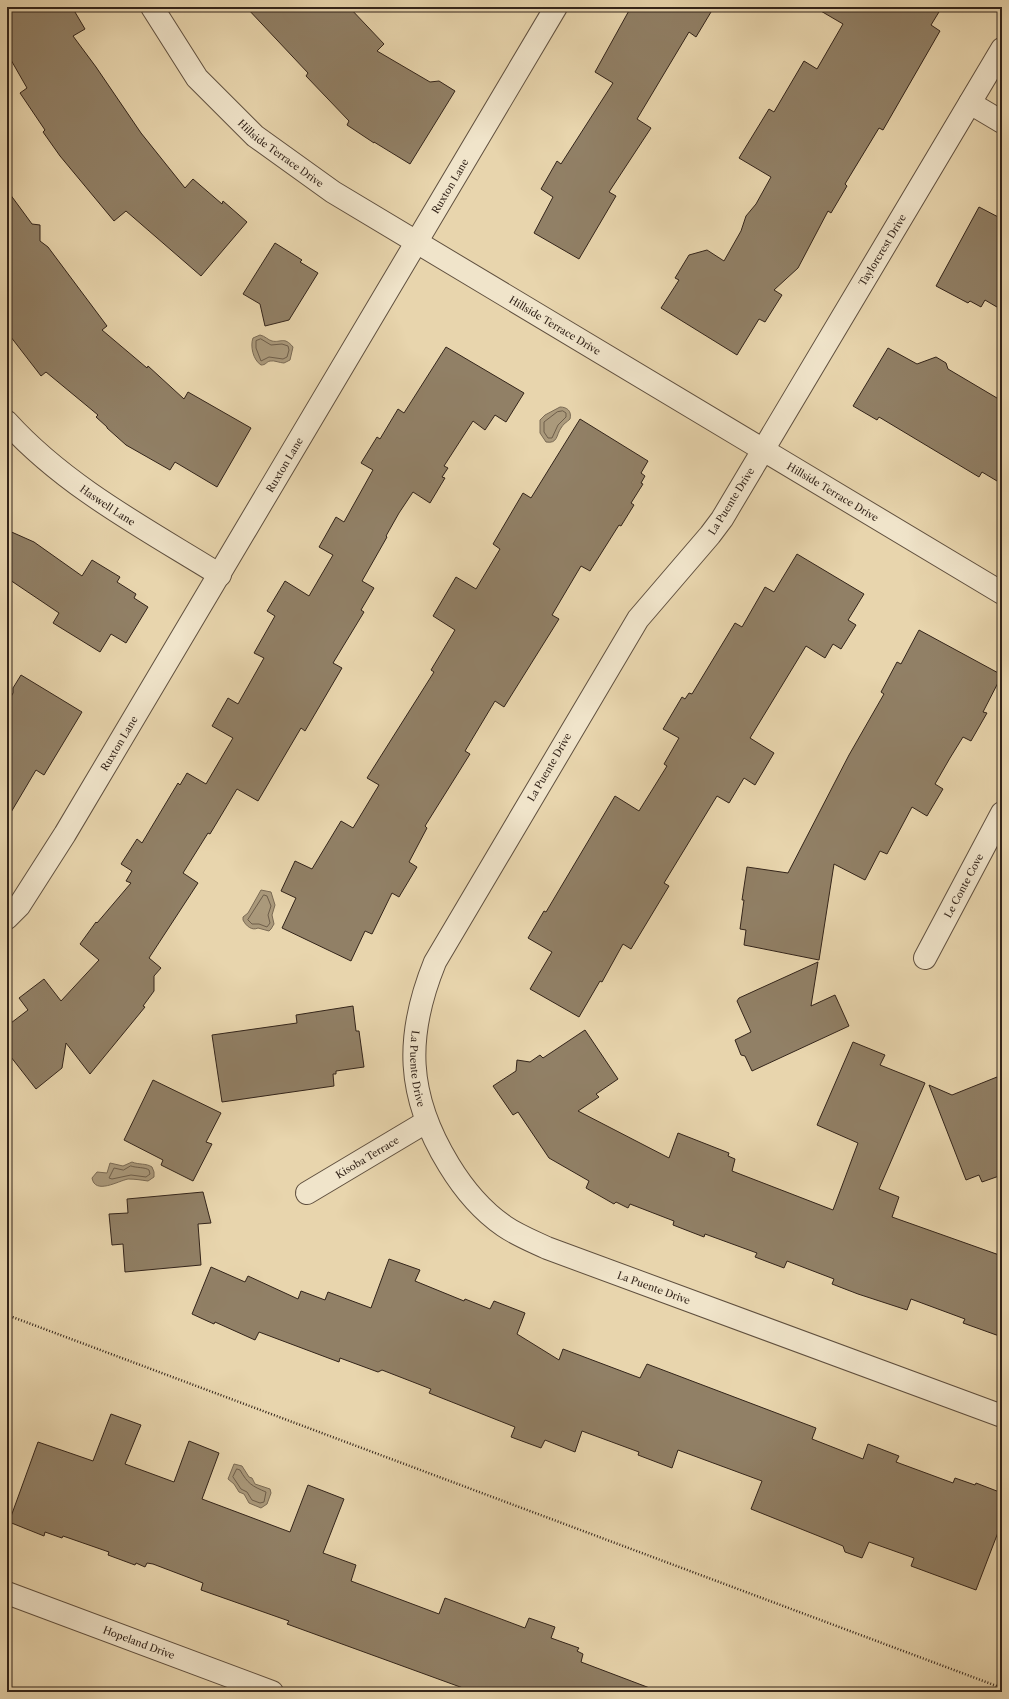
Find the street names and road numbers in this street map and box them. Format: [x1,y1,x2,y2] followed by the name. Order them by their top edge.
[235,117,326,190] street label: Hillside Terrace Drive
[429,156,472,216] street label: Ruxton Lane
[856,212,909,289] street label: Taylorcrest Drive
[507,293,603,358] street label: Hillside Terrace Drive
[263,435,306,495] street label: Ruxton Lane
[785,460,881,525] street label: Hillside Terrace Drive
[706,465,757,537] street label: La Puente Drive
[77,482,138,529] street label: Haswell Lane
[98,713,141,773] street label: Ruxton Lane
[525,730,574,804] street label: La Puente Drive
[941,851,986,920] street label: Le Conte Cove
[407,1030,428,1109] street label: La Puente Drive
[333,1133,402,1181] street label: Kisoba Terrace
[615,1269,692,1307] street label: La Puente Drive
[101,1623,177,1662] street label: Hopeland Drive

